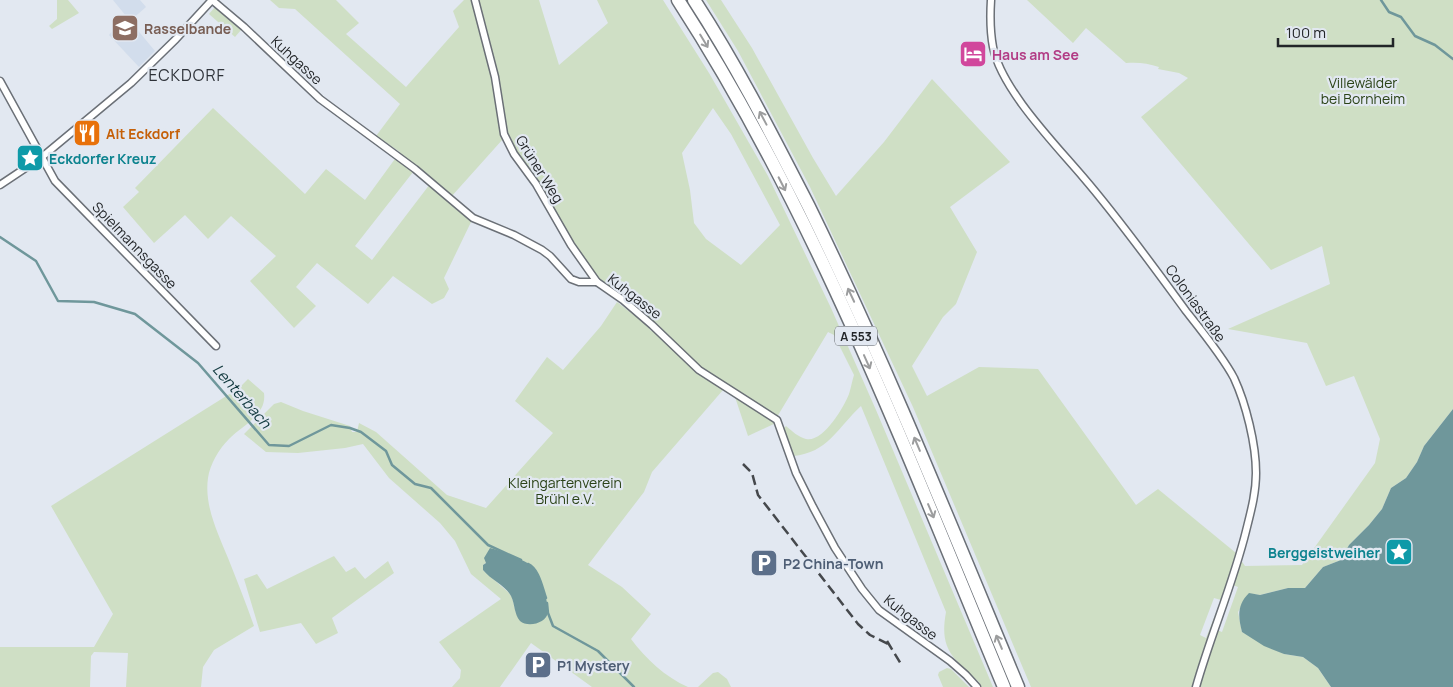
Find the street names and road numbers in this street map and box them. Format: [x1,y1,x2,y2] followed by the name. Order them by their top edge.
[267,31,327,89] street label: Kuhgasse
[512,132,568,206] street label: Grüner Weg
[88,197,182,293] street label: Spielmannsgasse
[1161,260,1231,346] street label: Coloniastraße
[604,269,666,323] street label: Kuhgasse
[835,326,877,346] road number: A 553
[880,590,942,644] street label: Kuhgasse

